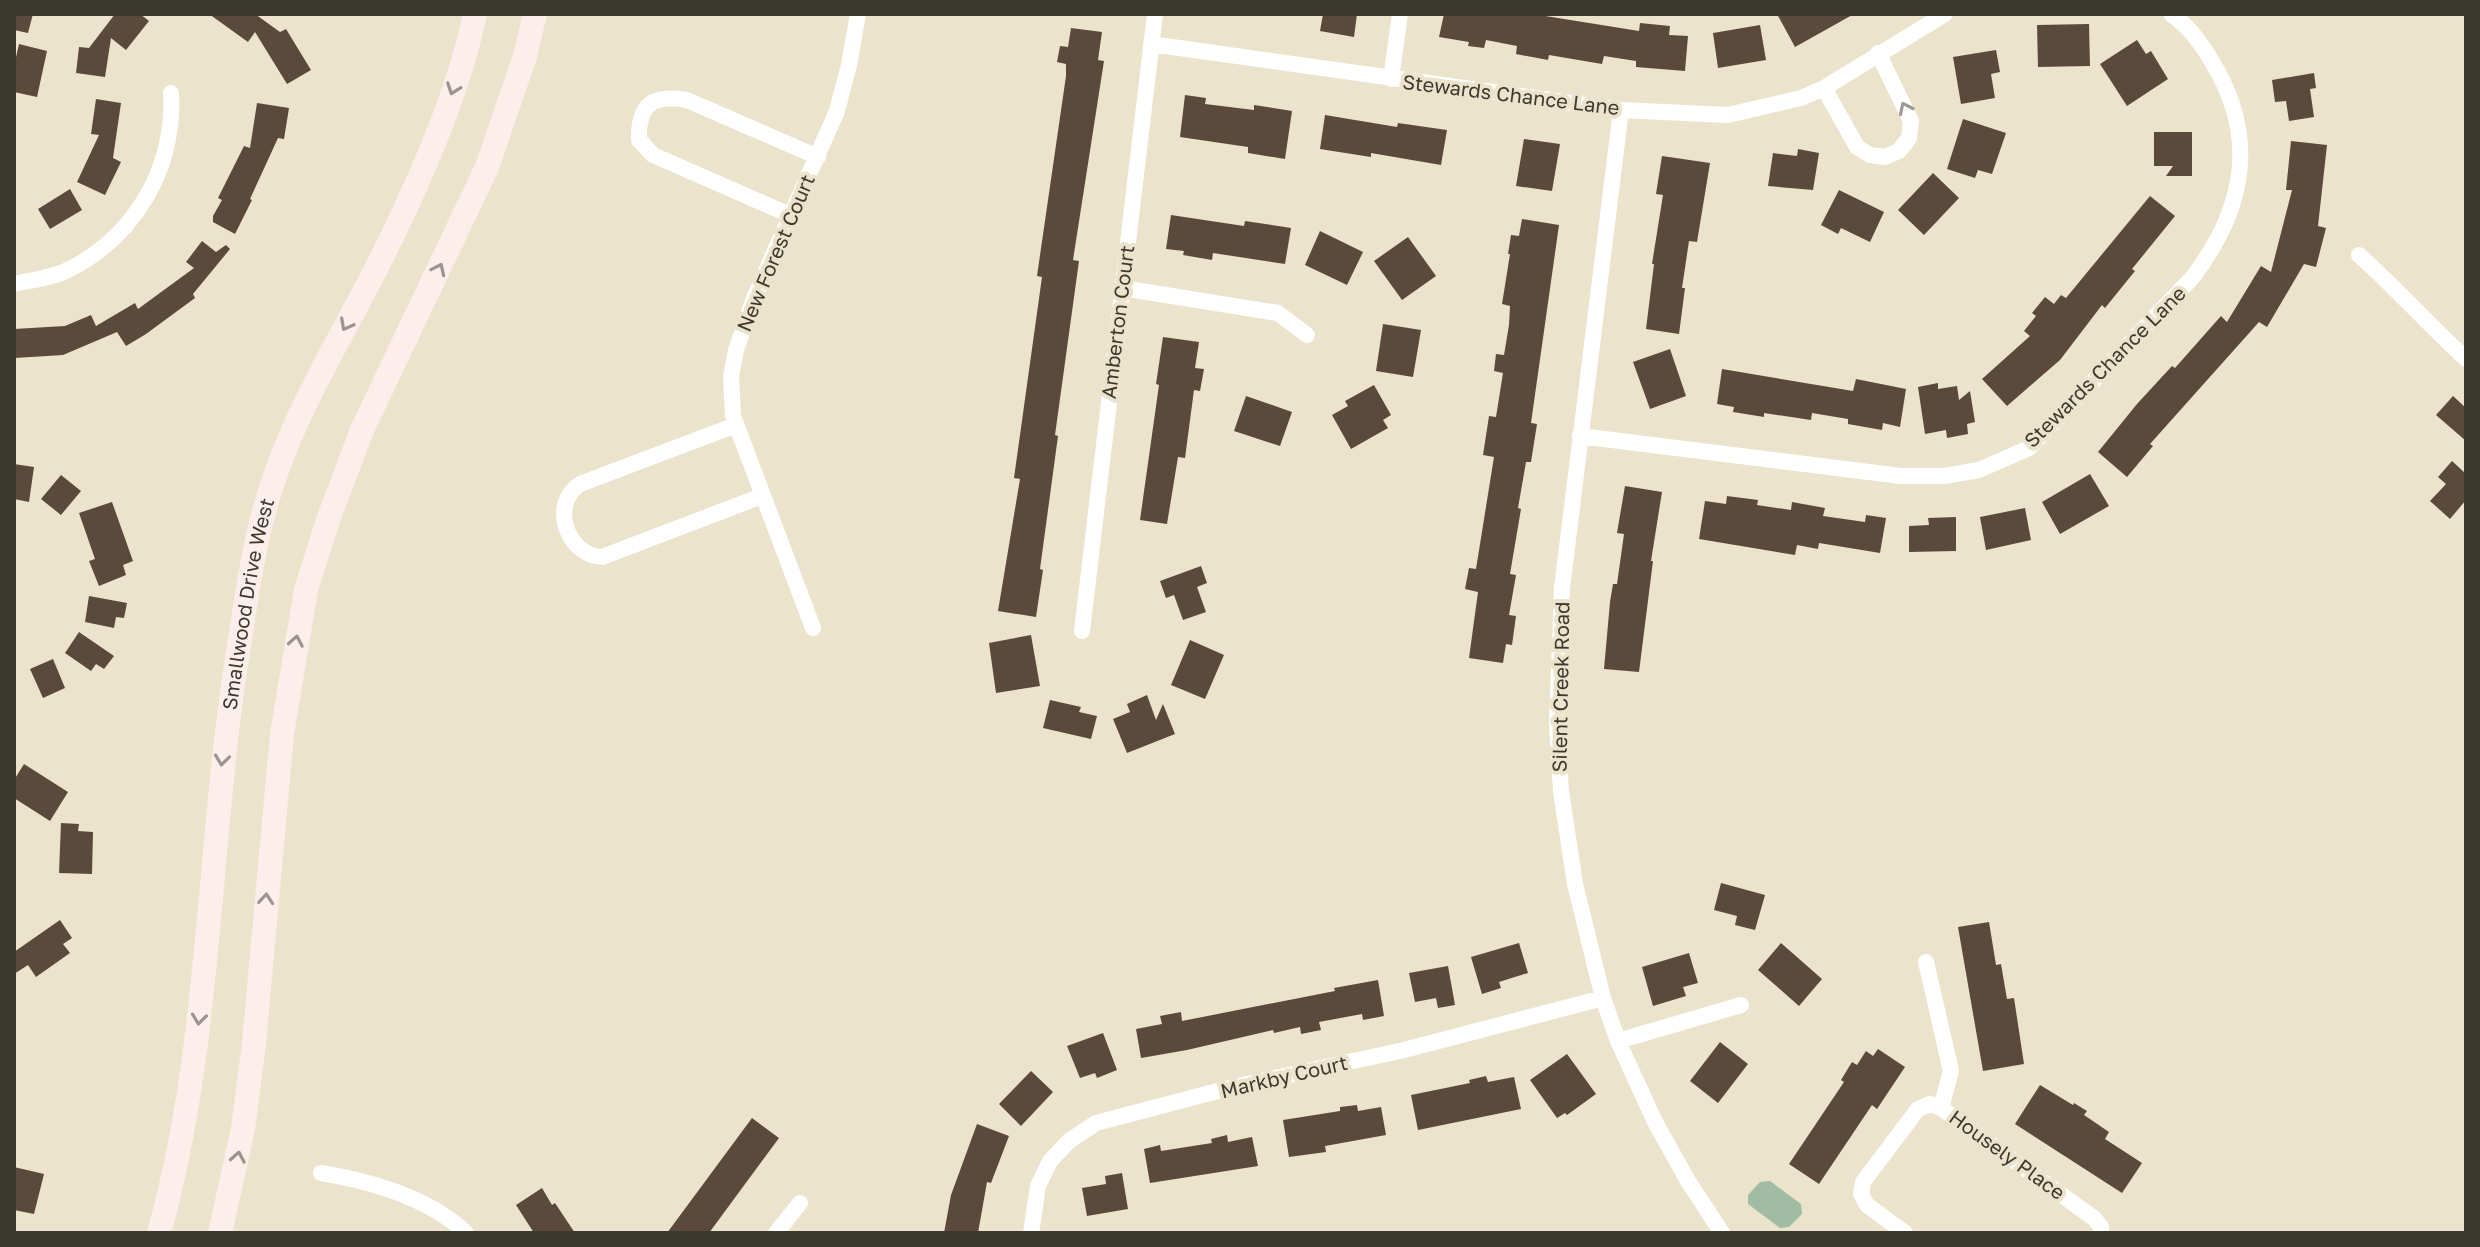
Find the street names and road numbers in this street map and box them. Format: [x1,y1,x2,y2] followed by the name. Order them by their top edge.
[1401,69,1621,119] street label: Stewards Chance Lane
[731,171,819,335] street label: New Forest Court
[1096,244,1138,400] street label: Amberton Court
[2019,281,2190,452] street label: Stewards Chance Lane
[217,495,278,711] street label: Smallwood Drive West
[1547,601,1573,773] street label: Silent Creek Road
[1218,1050,1350,1102] street label: Markby Court
[1945,1104,2070,1204] street label: Housely Place

